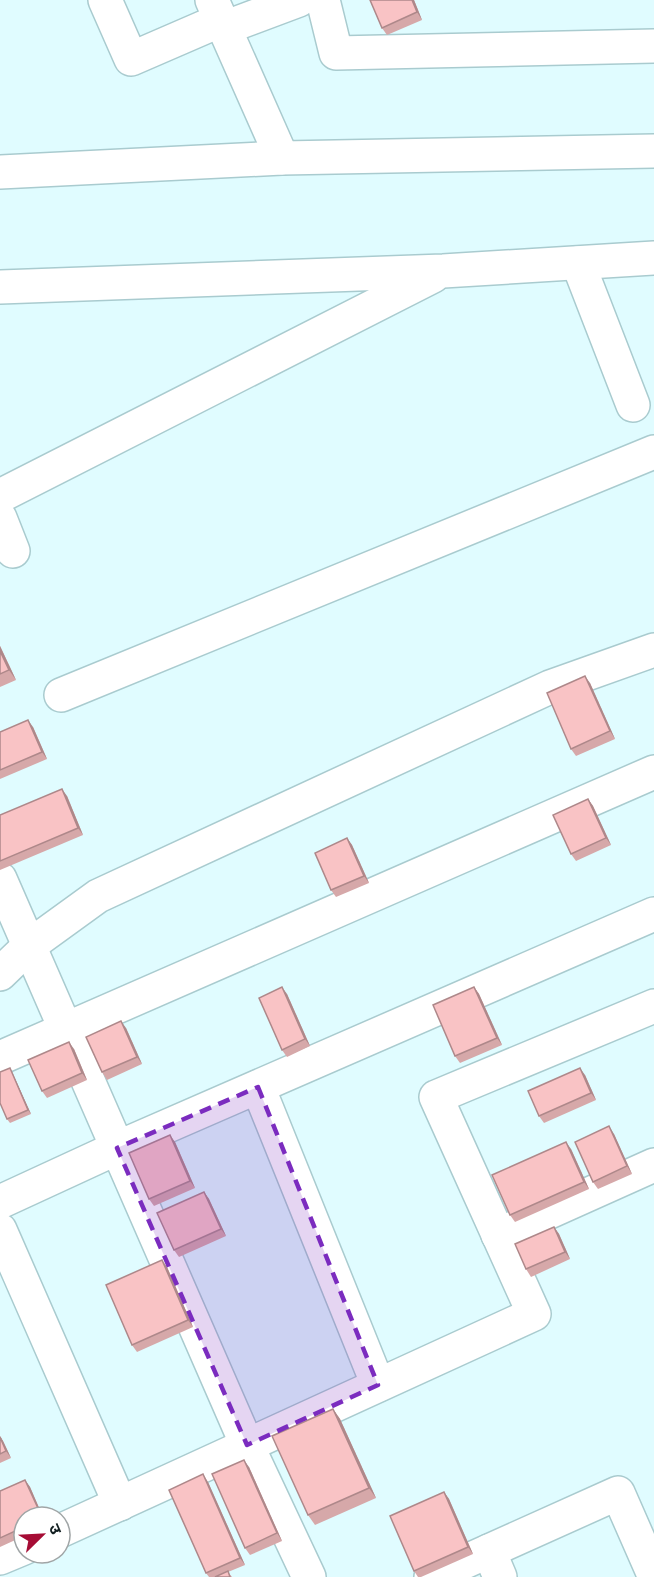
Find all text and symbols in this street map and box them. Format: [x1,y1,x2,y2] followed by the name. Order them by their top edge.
[12,1505,72,1565] north arrow
[45,1521,67,1538] text: उ

